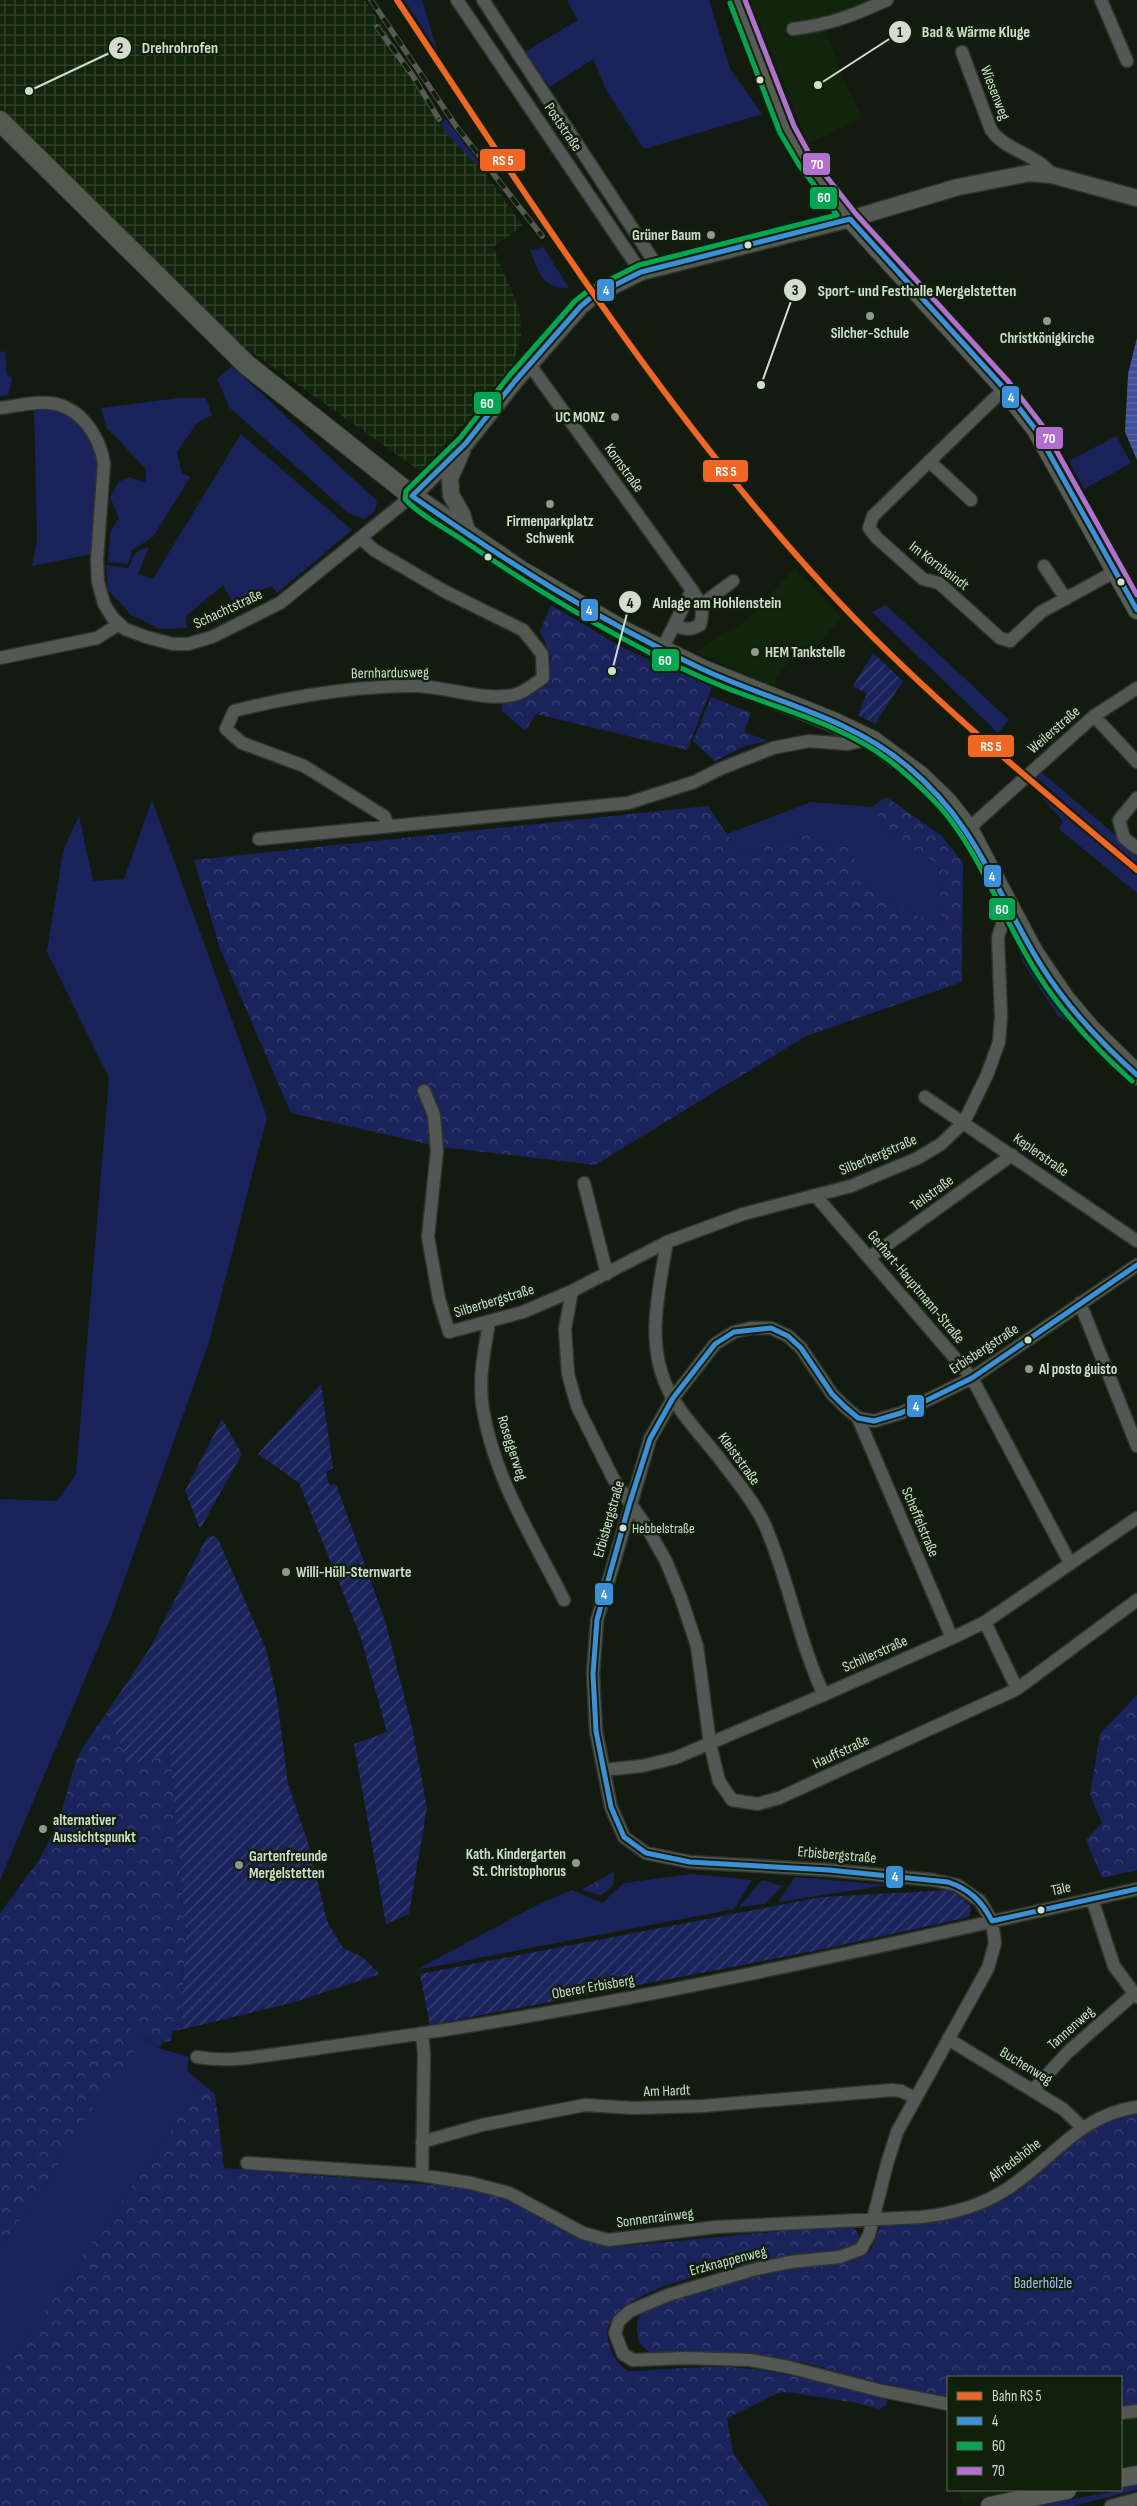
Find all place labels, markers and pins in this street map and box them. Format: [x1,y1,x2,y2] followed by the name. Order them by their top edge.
[887,16,1041,47] callout: Bad & Wärme Kluge
[107,32,229,63] callout: Drehrohrofen
[755,75,765,85] unlabelled marker
[632,226,701,245] place label: Grüner Baum
[705,229,717,241] marker: Grüner Baum
[743,240,753,250] unlabelled marker
[783,275,1026,306] callout: Sport- und Festhalle Mergelstetten
[864,310,876,322] marker: Silcher-Schule
[1041,315,1053,327] marker: Christkönigkirche
[831,324,909,343] place label: Silcher-Schule
[1000,329,1094,348] place label: Christkönigkirche
[555,408,605,427] place label: UC MONZ
[609,411,621,423] marker: UC MONZ
[544,498,556,510] marker: Firmenparkplatz Schwenk
[506,512,594,548] place label: Firmenparkplatz Schwenk
[483,552,493,562] unlabelled marker
[1116,577,1126,587] unlabelled marker
[618,587,791,618] callout: Anlage am Hohlenstein
[765,643,845,662] place label: HEM Tankstelle
[749,646,761,658] marker: HEM Tankstelle
[1023,1335,1033,1345] unlabelled marker
[1038,1360,1117,1379] place label: Al posto guisto
[1023,1363,1035,1375] marker: Al posto guisto
[632,1520,695,1537] place label: Hebbelstraße
[618,1523,628,1533] marker: Hebbelstraße
[296,1563,411,1582] place label: Willi-Hüll-Sternwarte
[280,1566,292,1578] marker: Willi-Hüll-Sternwarte
[52,1811,136,1847] place label: alternativer Aussichtspunkt
[37,1823,49,1835] marker: alternativer Aussichtspunkt
[466,1845,566,1881] place label: Kath. Kindergarten St. Christophorus
[249,1847,328,1883] place label: Gartenfreunde Mergelstetten
[570,1857,582,1869] marker: Kath. Kindergarten St. Christophorus
[233,1859,245,1871] marker: Gartenfreunde Mergelstetten
[1036,1905,1046,1915] unlabelled marker

